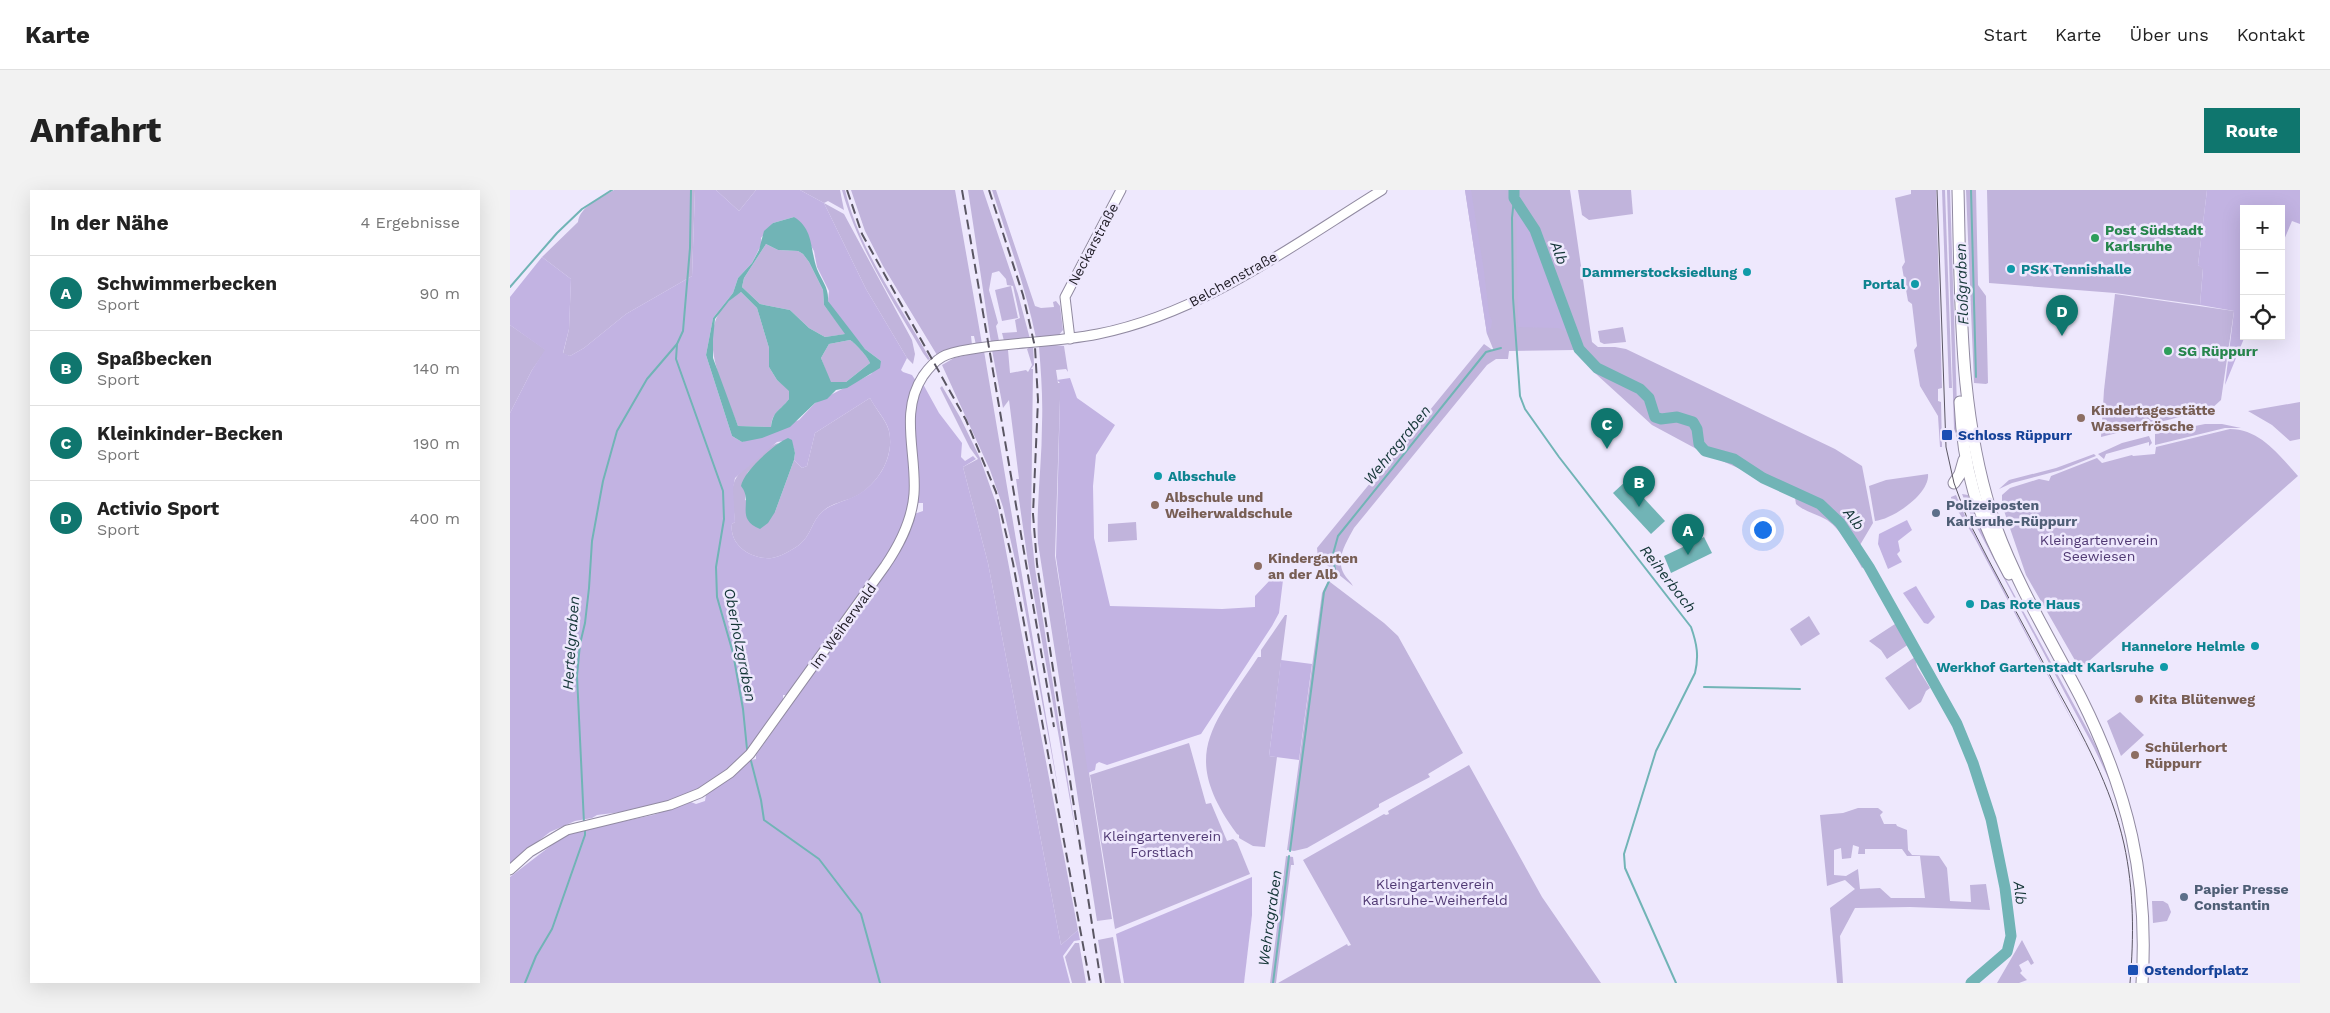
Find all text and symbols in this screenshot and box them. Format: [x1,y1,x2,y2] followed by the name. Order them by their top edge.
[25,21,90,49] text: Karte
[1983,24,2027,45] text: Start
[2055,24,2102,45] text: Karte
[2130,24,2209,45] text: Über uns
[2237,24,2305,45] text: Kontakt
[2204,108,2300,153] button: Route
[30,109,161,151] text: Anfahrt
[1065,200,1121,288] street label: Neckarstraße
[2240,205,2285,340] map controls
[2240,205,2285,250] button: +
[50,210,169,235] text: In der Nähe
[360,213,460,232] text: 4 Ergebnisse
[2105,222,2203,254] place label: Post Südstadt Karlsruhe
[2089,232,2101,244] marker: Post Südstadt Karlsruhe
[1546,238,1571,267] water label: Alb
[1952,243,1972,325] water label: Floßgraben
[1186,248,1280,310] street label: Belchenstraße
[2240,250,2285,295] button: −
[2021,261,2132,277] place label: PSK Tennishalle
[2005,263,2017,275] marker: PSK Tennishalle
[1582,264,1737,280] place label: Dammerstocksiedlung
[1741,266,1753,278] marker: Dammerstocksiedlung
[97,272,277,295] text: Schwimmerbecken
[1863,276,1905,292] place label: Portal
[1909,278,1921,290] marker: Portal
[61,284,71,303] text: A
[419,284,460,303] text: 90 m
[97,295,140,314] text: Sport
[2046,295,2078,336] pin: D
[2240,295,2285,340] button: locate
[2178,343,2258,359] place label: SG Rüppurr
[2162,345,2174,357] marker: SG Rüppurr
[97,347,212,370] text: Spaßbecken
[61,359,71,378] text: B
[413,359,460,378] text: 140 m
[97,370,140,389] text: Sport
[1360,402,1434,488] water label: Wehragraben
[2091,402,2215,434] place label: Kindertagesstätte Wasserfrösche
[1591,408,1623,449] pin: C
[2075,412,2087,424] marker: Kindertagesstätte Wasserfrösche
[97,422,283,445] text: Kleinkinder-Becken
[1958,427,2072,443] place label: Schloss Rüppurr
[1940,428,1954,442] marker: Schloss Rüppurr
[61,434,71,453] text: C
[413,434,460,453] text: 190 m
[97,445,140,464] text: Sport
[1623,466,1655,507] pin: B
[1168,468,1236,484] place label: Albschule
[1152,470,1164,482] marker: Albschule
[1165,489,1293,521] place label: Albschule und Weiherwaldschule
[97,497,219,520] text: Activio Sport
[1946,497,2077,529] place label: Polizeiposten Karlsruhe-Rüppurr
[1149,499,1161,511] marker: Albschule und Weiherwaldschule
[1839,503,1868,534] water label: Alb
[1930,507,1942,519] marker: Polizeiposten Karlsruhe-Rüppurr
[60,509,72,528] text: D
[410,509,460,528] text: 400 m
[1672,514,1704,555] pin: A
[1750,517,1776,543] your location
[97,520,140,539] text: Sport
[2040,532,2158,564] park label: Kleingartenverein Seewiesen
[1636,542,1700,616] water label: Reiherbach
[1268,550,1358,582] place label: Kindergarten an der Alb
[1252,560,1264,572] marker: Kindergarten an der Alb
[807,580,879,672] street label: Im Weiherwald
[720,587,760,703] water label: Oberholzgraben
[559,595,583,691] water label: Hertelgraben
[1980,596,2081,612] place label: Das Rote Haus
[1964,598,1976,610] marker: Das Rote Haus
[2121,638,2245,654] place label: Hannelore Helmle
[2249,640,2261,652] marker: Hannelore Helmle
[1936,659,2154,675] place label: Werkhof Gartenstadt Karlsruhe
[2158,661,2170,673] marker: Werkhof Gartenstadt Karlsruhe
[2149,691,2255,707] place label: Kita Blütenweg
[2133,693,2145,705] marker: Kita Blütenweg
[2145,739,2227,771] place label: Schülerhort Rüppurr
[2129,749,2141,761] marker: Schülerhort Rüppurr
[1103,828,1221,860] park label: Kleingartenverein Forstlach
[1254,869,1286,967] water label: Wehragraben
[1362,876,1508,908] park label: Kleingartenverein Karlsruhe-Weiherfeld
[2010,879,2030,906] water label: Alb
[2194,881,2289,913] place label: Papier Presse Constantin
[2178,891,2190,903] marker: Papier Presse Constantin
[2144,962,2248,978] place label: Ostendorfplatz
[2126,963,2140,977] marker: Ostendorfplatz

